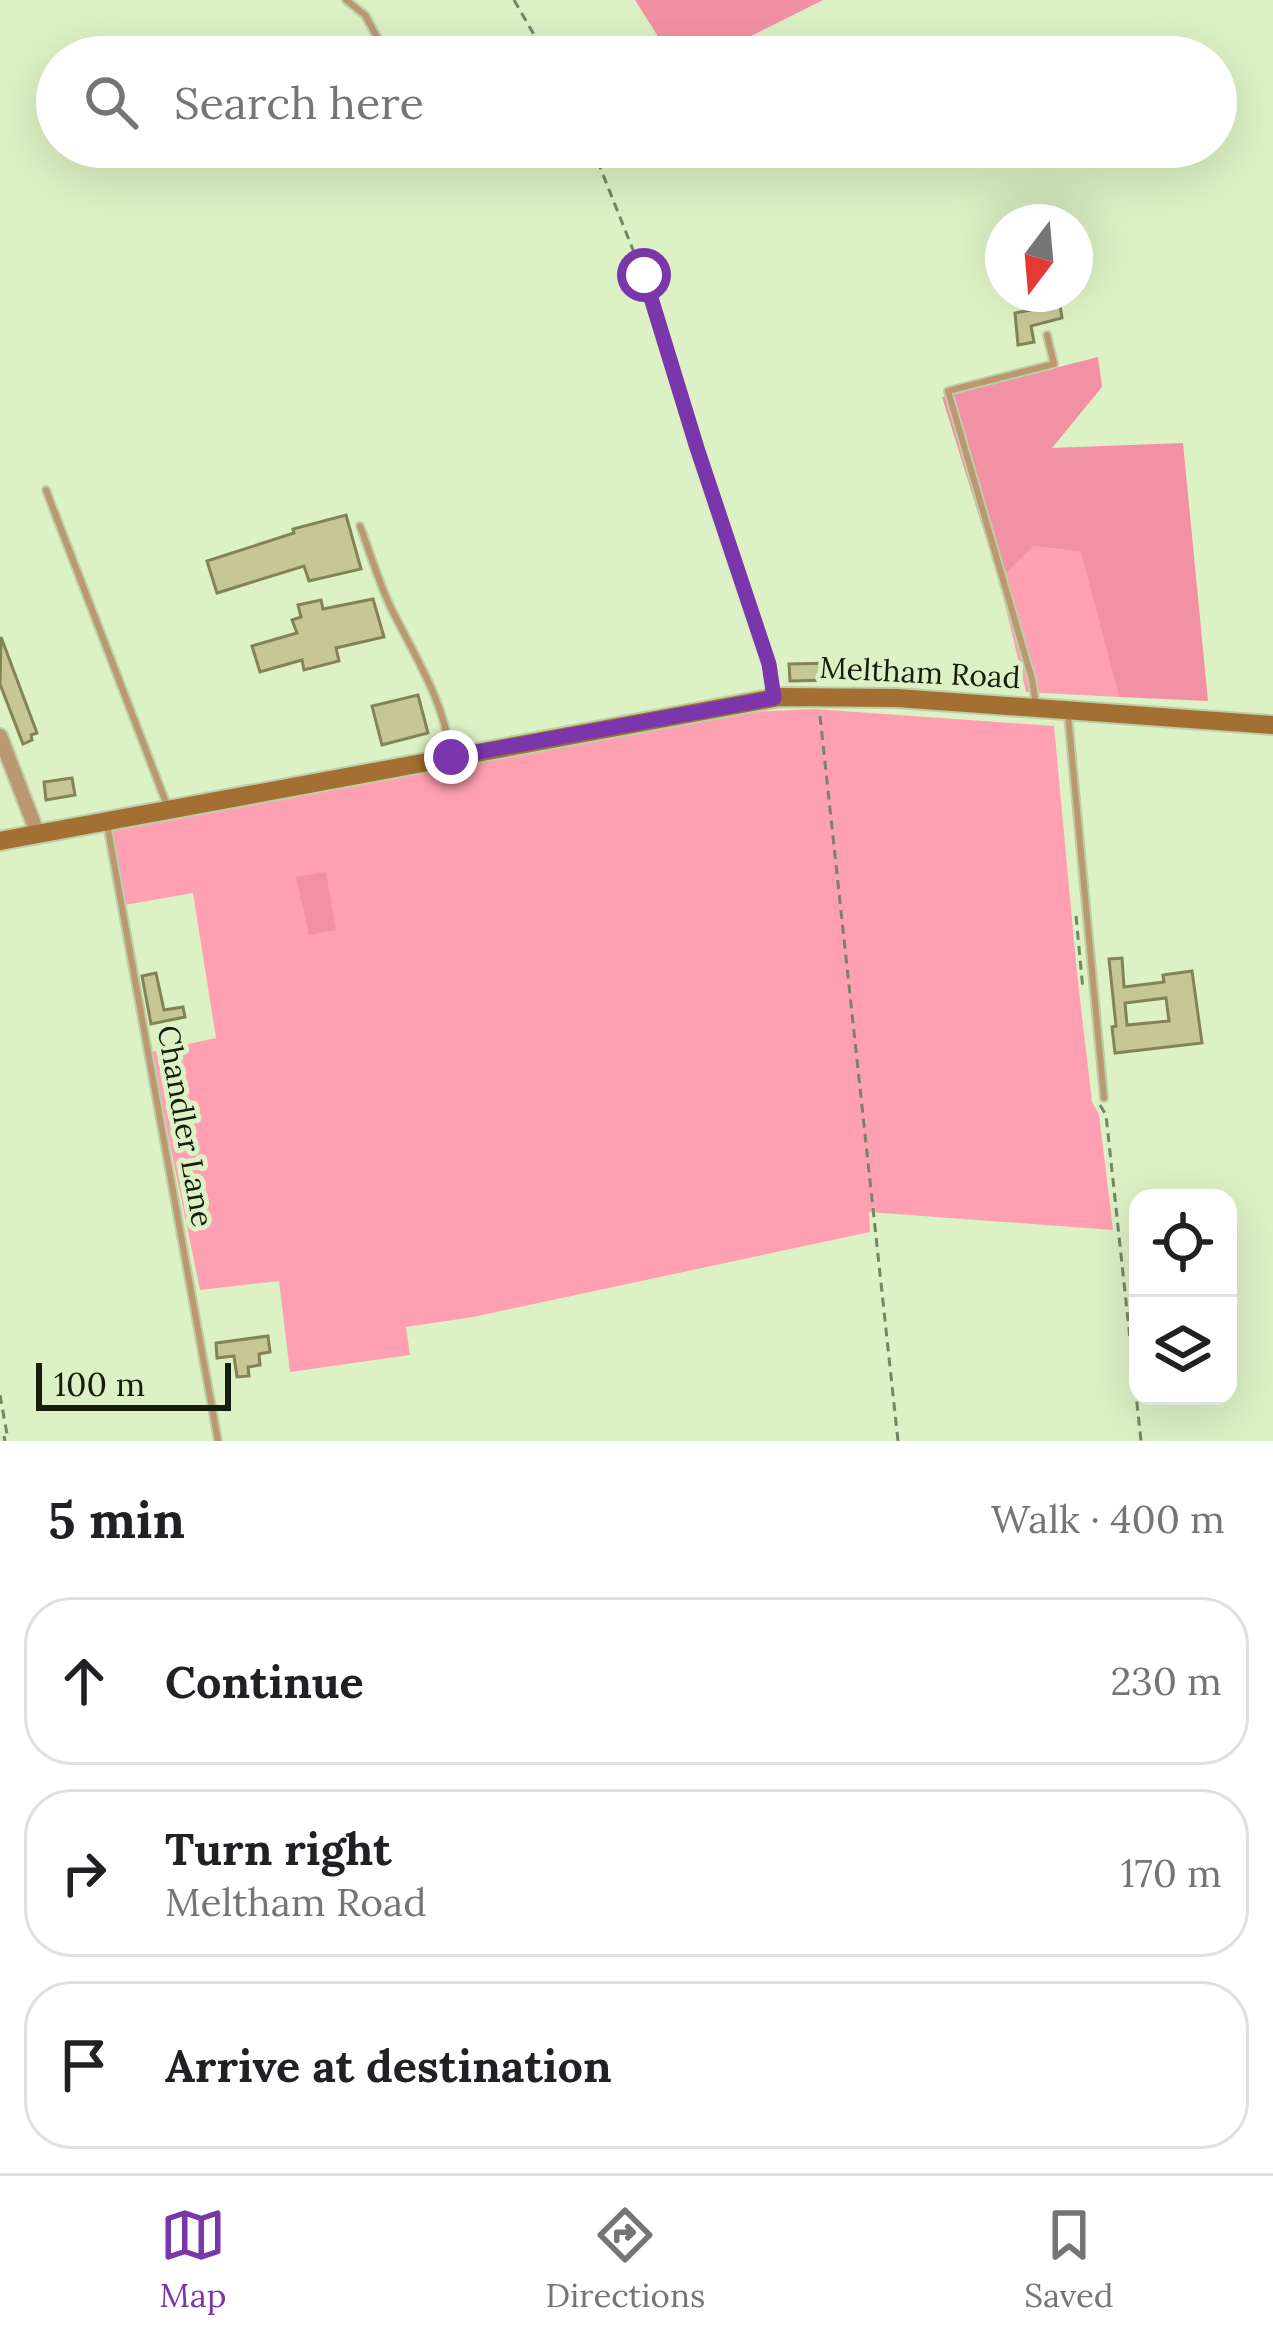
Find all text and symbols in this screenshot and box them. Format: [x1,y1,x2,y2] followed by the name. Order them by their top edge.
[36,36,1237,168] search box
[78,69,144,135] icon: search
[174,74,424,131] text: Search here
[985,204,1093,312] north arrow
[617,248,671,302] route start
[819,648,1021,696] street label: Meltham Road
[424,730,478,784] route end
[150,1022,222,1230] street label: Chandler Lane
[1129,1189,1237,1405] map controls
[1129,1189,1237,1297] button: locate
[1129,1297,1237,1405] button: layers
[36,1357,231,1410] scale bar
[54,1363,145,1405] text: 100 m
[48,1487,185,1552] text: 5 min
[991,1494,1225,1544] text: Walk · 400 m
[51,1648,117,1714] icon: ahead
[165,1653,364,1710] text: Continue
[1111,1656,1222,1706] text: 230 m
[165,1820,392,1877] text: Turn right
[51,1840,117,1906] icon: right
[1120,1848,1222,1898] text: 170 m
[165,1877,426,1927] text: Meltham Road
[51,2032,117,2098] icon: arrive
[165,2037,612,2094] text: Arrive at destination
[159,2202,227,2316] tab: Map
[546,2202,705,2316] tab: Directions
[1024,2202,1113,2316] tab: Saved

